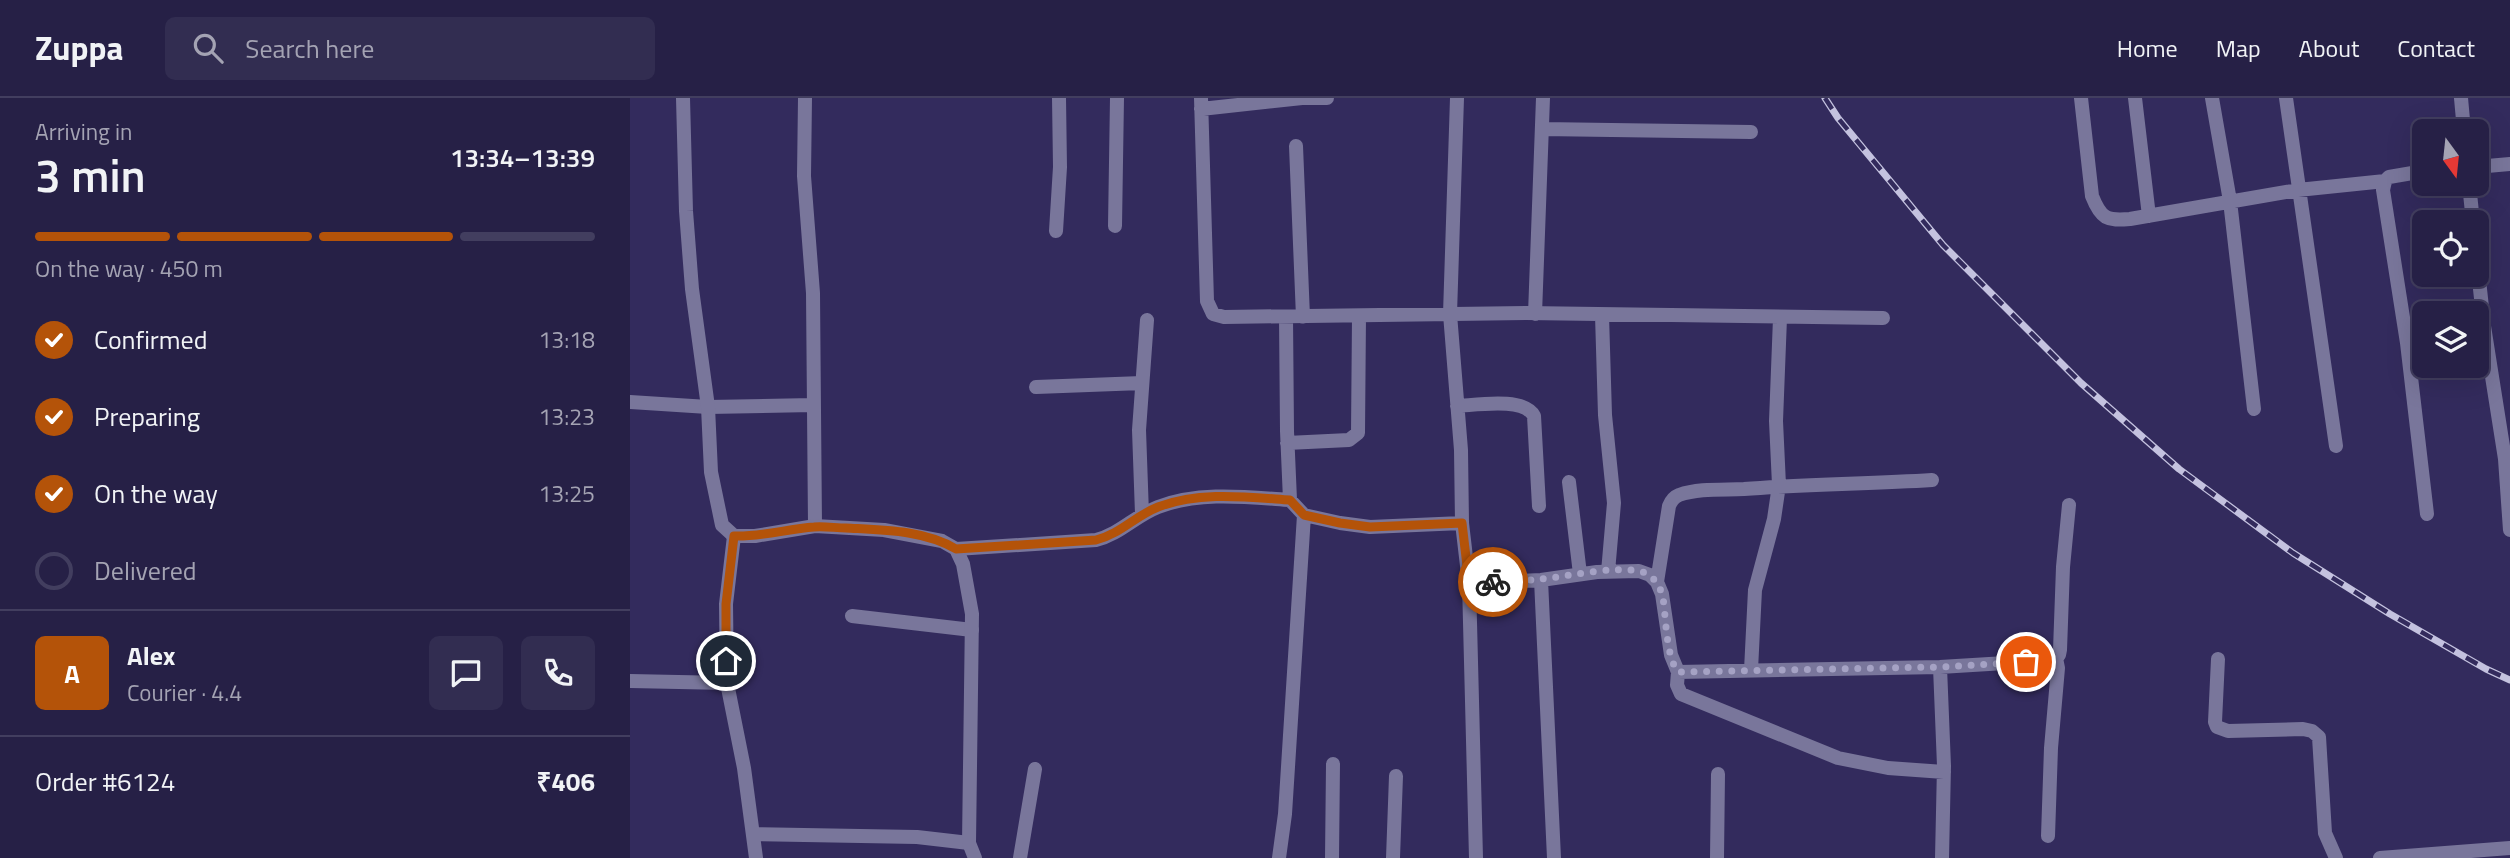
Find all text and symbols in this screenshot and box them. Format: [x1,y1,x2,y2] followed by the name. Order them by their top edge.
[165,17,655,80] search box
[35,23,123,73] text: Zuppa
[189,29,227,67] icon: search
[245,29,374,68] text: Search here
[2117,30,2178,66] text: Home
[2216,30,2261,66] text: Map
[2299,30,2359,66] text: About
[2397,30,2475,66] text: Contact
[35,114,132,149] text: Arriving in
[2412,119,2488,196] north arrow
[2412,119,2489,378] map controls
[450,138,595,177] text: 13:34–13:39
[35,140,146,210] text: 3 min
[2412,210,2489,287] button: locate
[35,251,223,286] text: On the way · 450 m
[2412,301,2489,378] button: layers
[94,320,208,359] text: Confirmed
[35,321,73,359] icon: check
[538,322,595,357] text: 13:18
[94,397,200,436] text: Preparing
[35,398,73,436] icon: check
[538,399,595,434] text: 13:23
[94,474,218,513] text: On the way
[35,475,73,513] icon: check
[538,476,595,511] text: 13:25
[1458,547,1528,617] courier
[94,551,197,590] text: Delivered
[1474,563,1512,601] icon: bike
[696,631,756,691] pin
[1996,632,2056,692] pin
[127,636,175,675] text: Alex
[429,636,503,710] button: chat
[521,636,595,710] button: phone
[707,642,745,680] icon: home
[2007,643,2045,681] icon: bag
[64,654,80,693] text: A
[127,675,242,710] text: Courier · 4.4
[35,762,175,801] text: Order #6124
[536,762,595,801] text: ₹406

